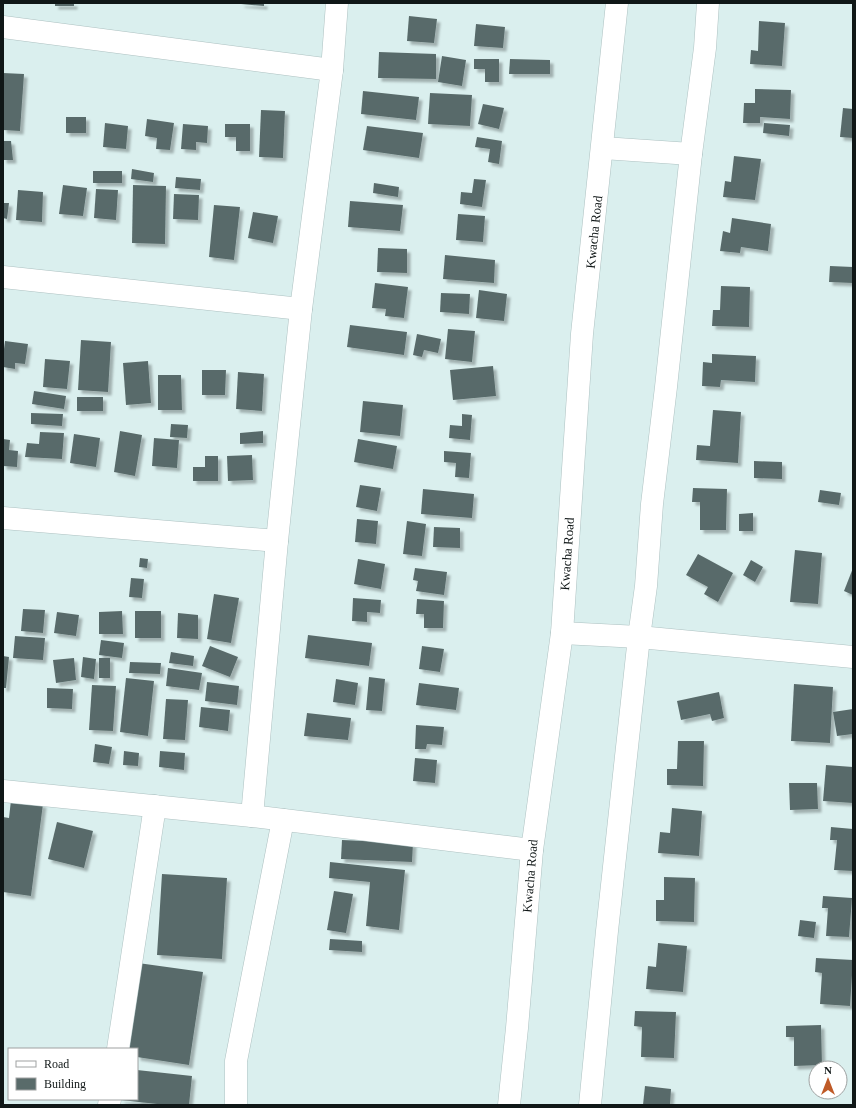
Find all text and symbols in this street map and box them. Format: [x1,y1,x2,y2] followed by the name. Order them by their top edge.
[583,194,605,269] street label: Kwacha Road
[557,516,577,591] street label: Kwacha Road
[519,838,541,913] street label: Kwacha Road
[8,1048,138,1100] legend
[44,1057,69,1071] text: Road
[808,1060,848,1100] north arrow
[824,1064,832,1076] text: N
[44,1077,86,1091] text: Building

